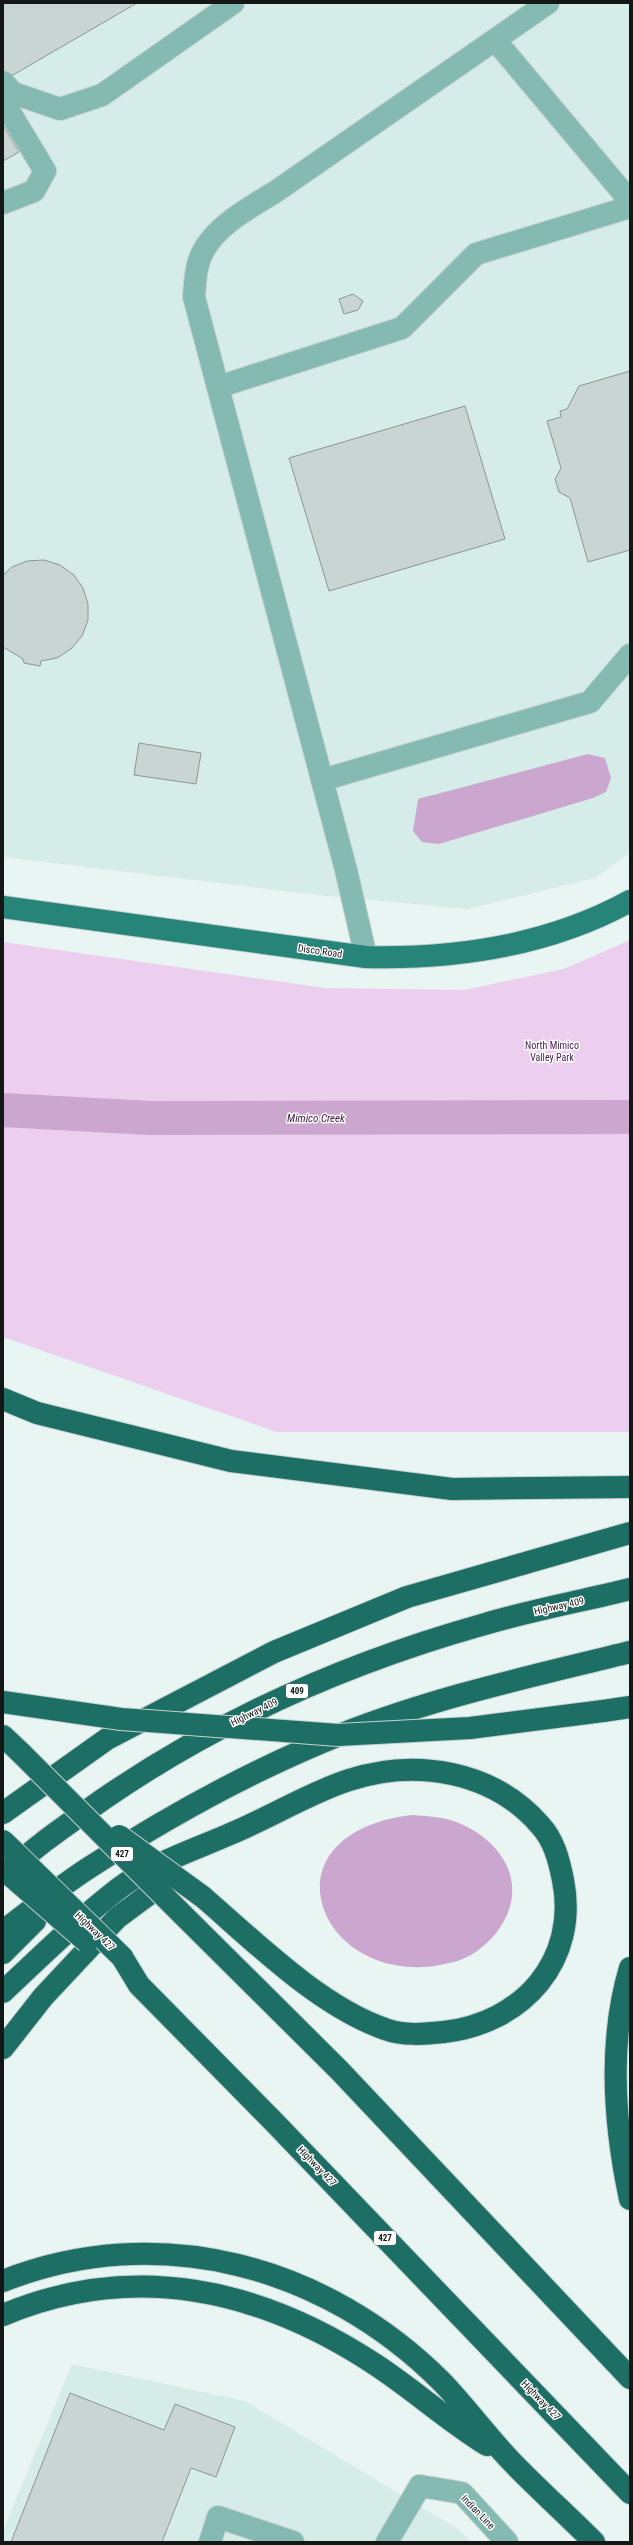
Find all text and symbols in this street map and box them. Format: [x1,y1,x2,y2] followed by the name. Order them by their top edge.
[297,942,343,960] street label: Disco Road
[525,1040,579,1063] park label: North Mimico Valley Park
[287,1112,345,1125] water label: Mimico Creek
[533,1595,585,1617] street label: Highway 409
[286,1684,308,1698] road number: 409
[229,1696,279,1728] street label: Highway 409
[111,1847,133,1861] road number: 427
[73,1909,117,1953] street label: Highway 427
[295,2144,339,2188] street label: Highway 427
[374,2231,396,2245] road number: 427
[519,2378,563,2422] street label: Highway 427
[459,2493,497,2532] street label: Indian Line

